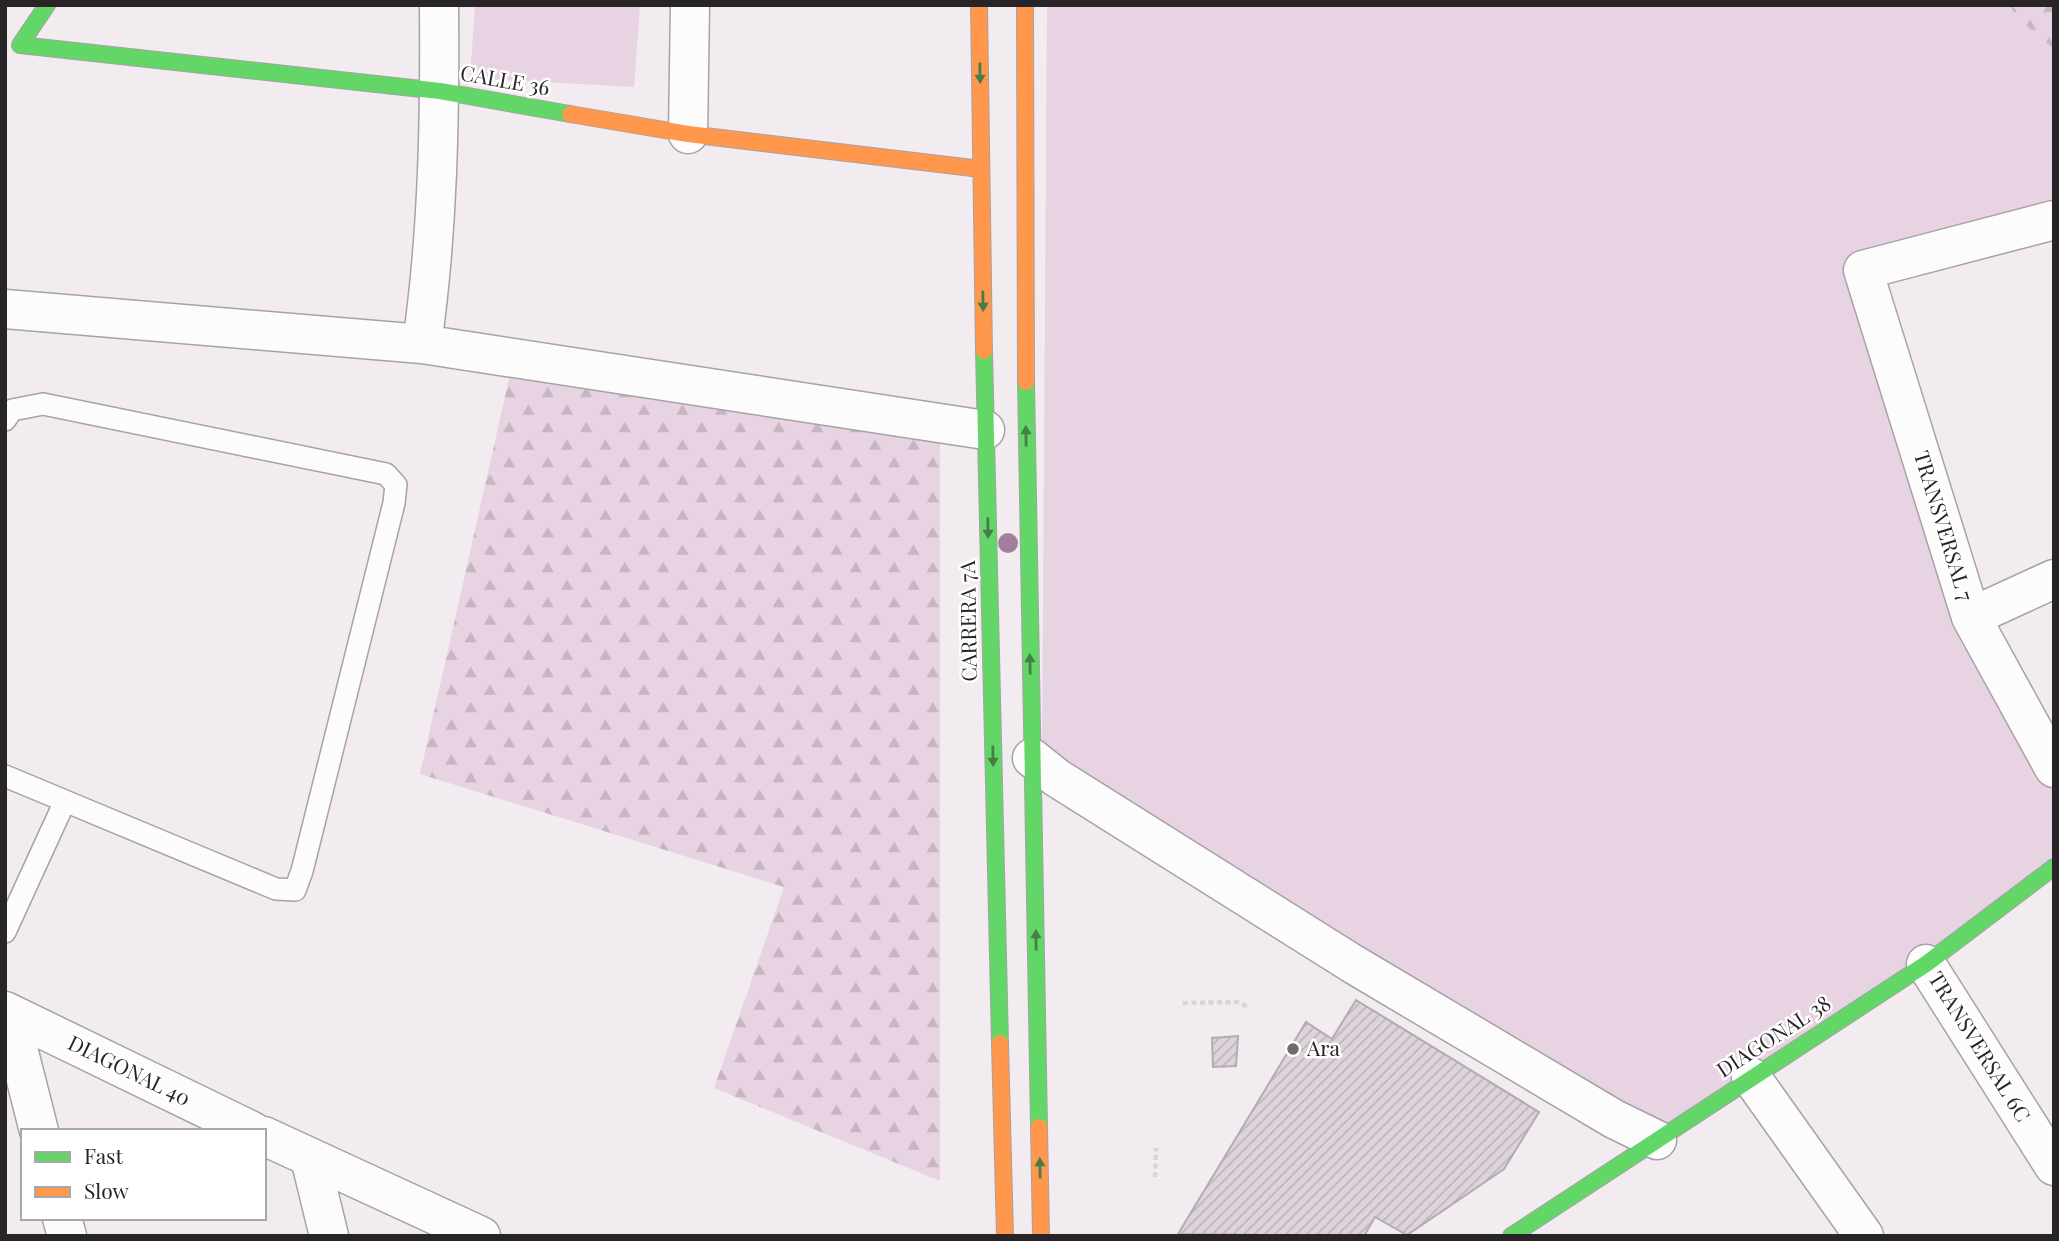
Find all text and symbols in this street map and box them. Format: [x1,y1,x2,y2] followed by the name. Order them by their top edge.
[458,57,552,101] street label: CALLE 36
[974,63,986,85] one-way arrow
[978,290,989,312] one-way arrow
[1020,425,1031,447] one-way arrow
[1909,447,1981,604] street label: TRANSVERSAL 7
[982,518,994,540] one-way arrow
[952,559,982,682] street label: CARRERA 7A
[1025,652,1036,674] one-way arrow
[987,745,999,767] one-way arrow
[1030,929,1042,951] one-way arrow
[1923,966,2038,1126] street label: TRANSVERSAL 6C
[1710,988,1835,1083] street label: DIAGONAL 38
[64,1027,196,1111] street label: DIAGONAL 40
[1306,1033,1341,1061] place label: Ara
[1285,1041,1301,1057] marker: Ara
[21,1129,266,1220] legend
[84,1141,123,1169] text: Fast
[1034,1156,1046,1178] one-way arrow
[84,1176,129,1204] text: Slow

